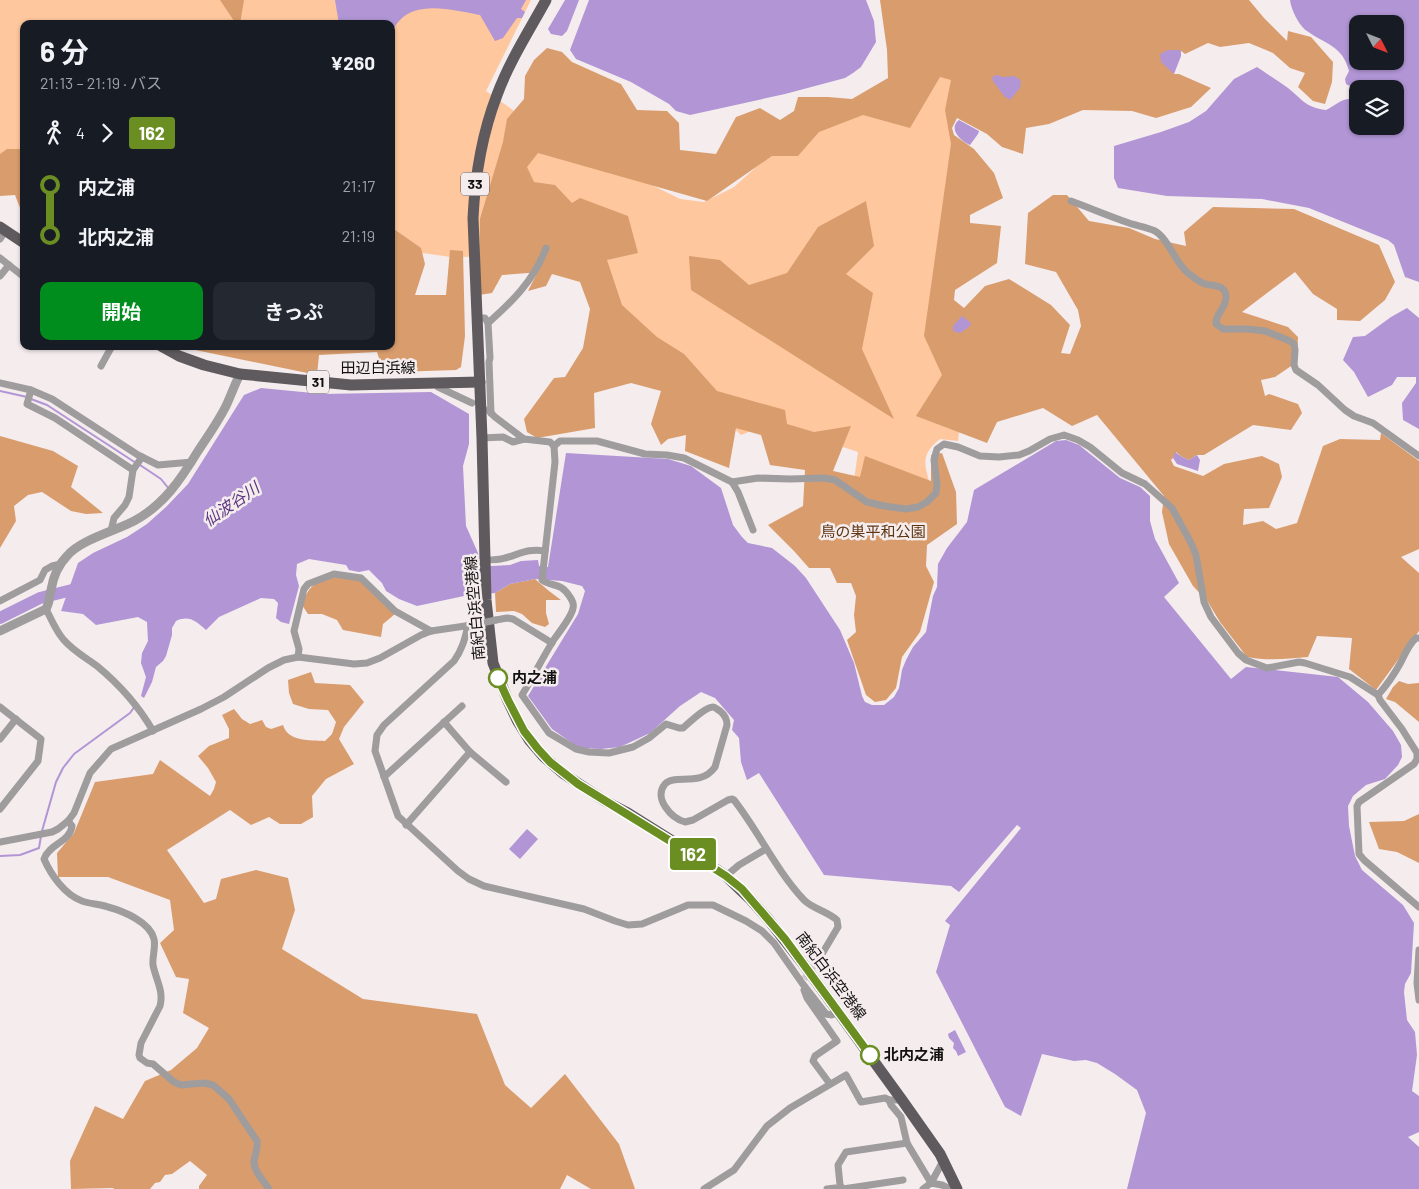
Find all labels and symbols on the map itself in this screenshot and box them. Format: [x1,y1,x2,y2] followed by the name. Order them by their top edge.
[1349,15,1404,70] north arrow
[461,172,489,195] road number: 33
[340,358,416,376] street label: 田辺白浜線
[307,371,329,394] road number: 31
[199,476,264,530] water label: 仙波谷川
[820,522,926,540] park label: 鳥の巣平和公園
[460,555,488,661] street label: 南紀白浜空港線
[488,668,508,688] marker: 内之浦
[512,668,557,686] place label: 内之浦
[664,838,722,870] line badge: 162
[793,928,871,1023] street label: 南紀白浜空港線
[860,1045,880,1065] marker: 北内之浦
[884,1045,944,1063] place label: 北内之浦

